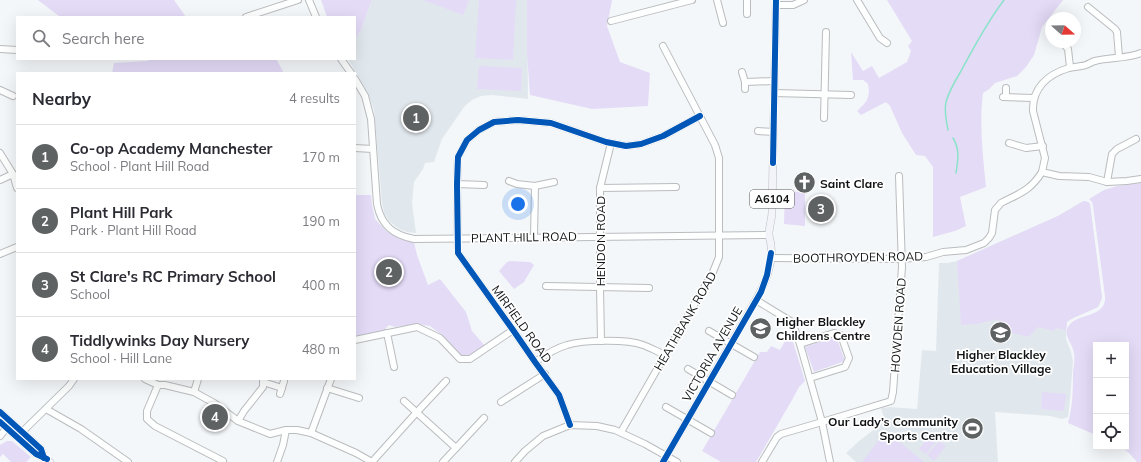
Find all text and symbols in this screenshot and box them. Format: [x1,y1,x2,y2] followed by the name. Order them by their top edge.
[1045,12,1081,48] north arrow
[16,16,356,60] search box
[30,27,52,49] icon: search
[62,29,144,48] text: Search here
[32,88,91,109] text: Nearby
[289,90,340,106] text: 4 results
[403,103,429,133] pin: 1
[70,139,273,158] text: Co-op Academy Manchester
[41,149,49,165] text: 1
[302,149,340,165] text: 170 m
[70,158,209,174] text: School · Plant Hill Road
[792,170,818,196] church icon: Saint Clare
[820,176,884,191] place label: Saint Clare
[750,190,794,208] road number: A6104
[508,194,528,214] your location
[808,194,834,224] pin: 3
[593,196,608,286] street label: HENDON ROAD
[70,203,173,222] text: Plant Hill Park
[41,213,49,229] text: 2
[302,213,340,229] text: 190 m
[70,222,197,238] text: Park · Plant Hill Road
[471,229,577,245] street label: PLANT HILL ROAD
[793,248,923,266] street label: BOOTHROYDEN ROAD
[376,257,402,287] pin: 2
[70,267,276,286] text: St Clare's RC Primary School
[650,269,720,373] street label: HEATHBANK ROAD
[41,277,49,293] text: 3
[302,277,340,293] text: 400 m
[887,277,909,373] street label: HOWDEN ROAD
[489,282,555,366] street label: MIRFIELD ROAD
[70,286,110,302] text: School
[679,304,745,404] street label: VICTORIA AVENUE
[776,314,871,343] place label: Higher Blackley Childrens Centre
[748,315,774,341] school or university icon: Higher Blackley Childrens Centre
[988,320,1014,346] school or university icon: Higher Blackley Education Village
[70,331,249,350] text: Tiddlywinks Day Nursery
[41,341,49,357] text: 4
[302,341,340,357] text: 480 m
[1093,342,1129,450] map controls
[1093,342,1129,378] button: +
[951,347,1051,376] place label: Higher Blackley Education Village
[70,350,172,366] text: School · Hill Lane
[1093,378,1129,414] button: −
[202,402,228,432] pin: 4
[828,414,958,443] place label: Our Lady’s Community Sports Centre
[1093,414,1129,450] button: locate
[960,415,986,441] sports icon: Our Lady’s Community Sports Centre

